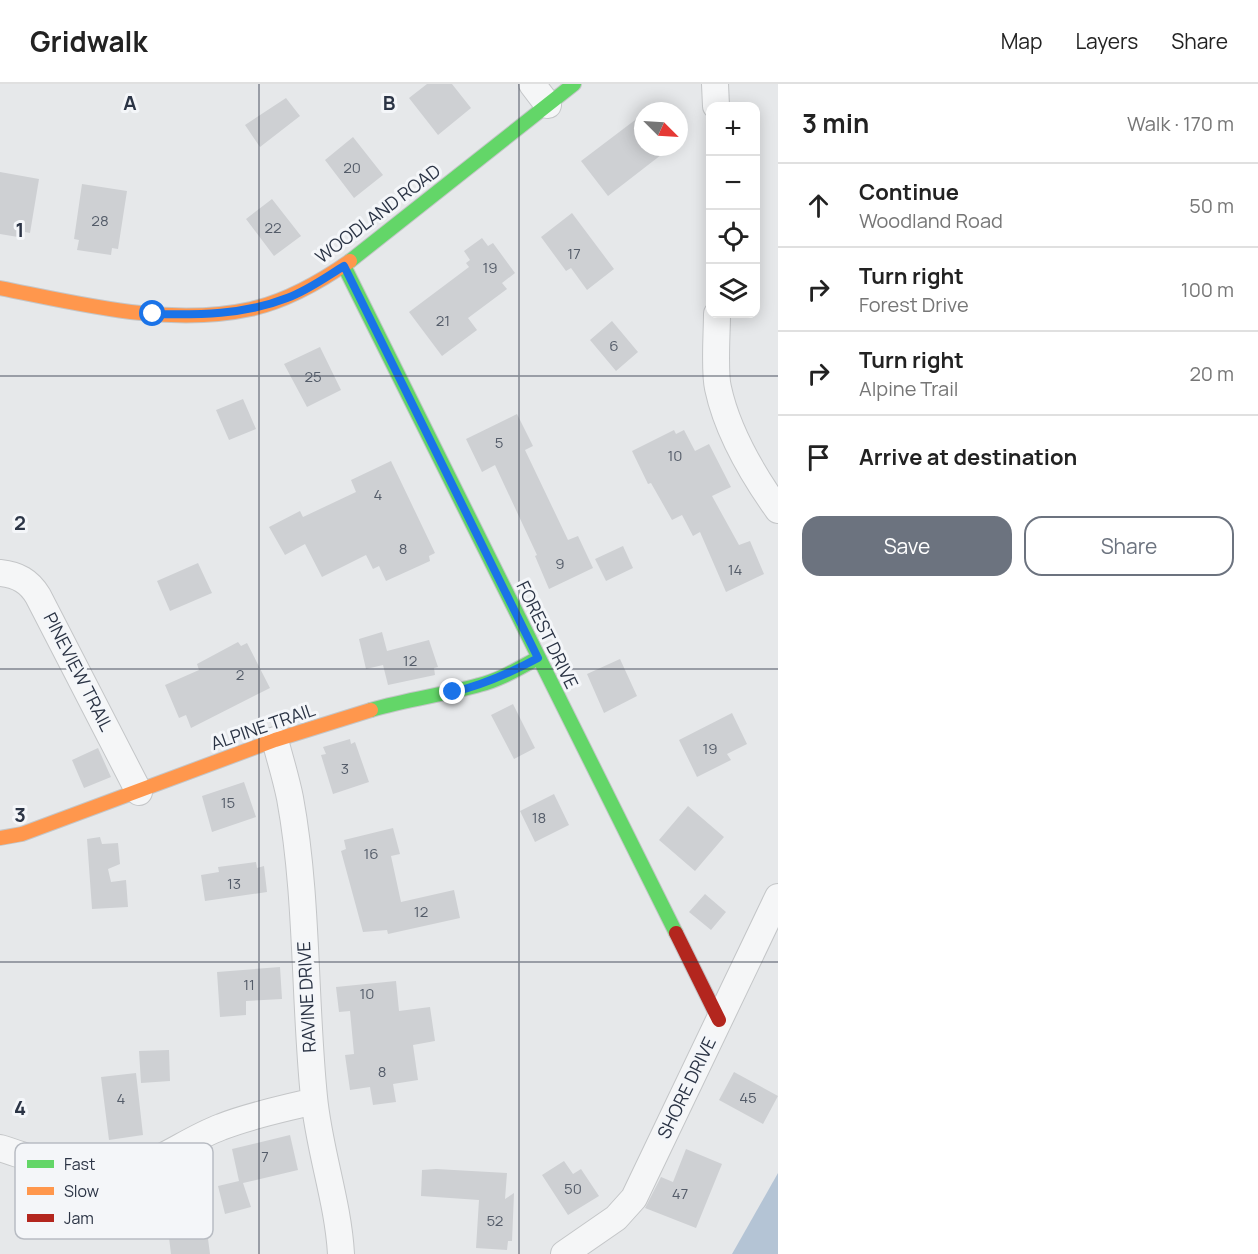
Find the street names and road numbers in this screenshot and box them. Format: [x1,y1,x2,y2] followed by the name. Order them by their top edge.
[310,158,445,268] street label: WOODLAND ROAD
[511,577,584,692] street label: FOREST DRIVE
[39,608,119,735] street label: PINEVIEW TRAIL
[207,697,318,755] street label: ALPINE TRAIL
[291,941,321,1053] street label: RAVINE DRIVE
[651,1033,721,1142] street label: SHORE DRIVE

